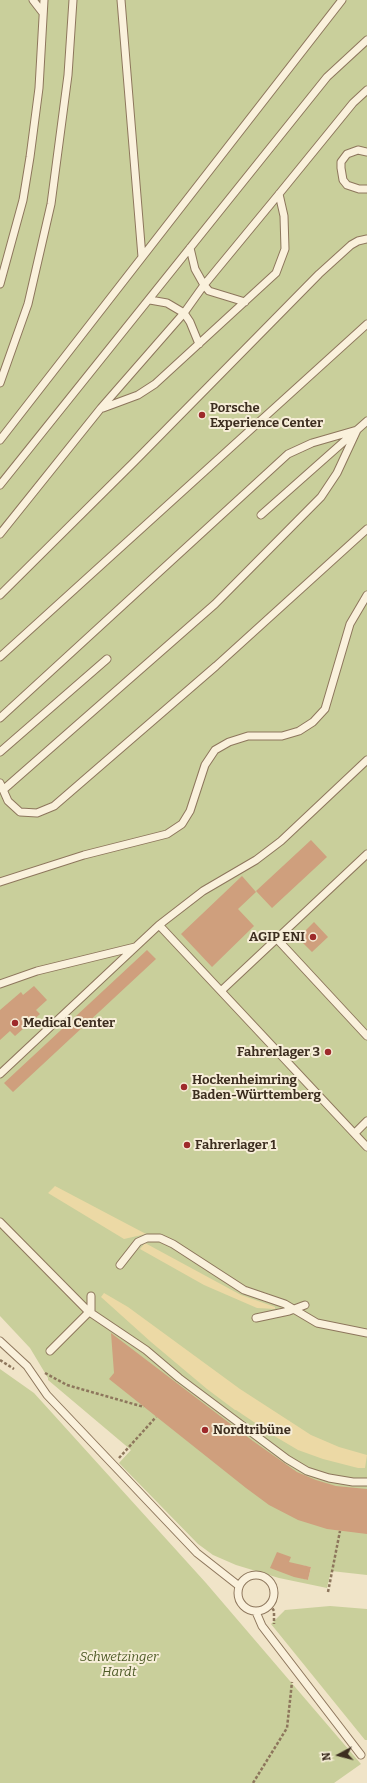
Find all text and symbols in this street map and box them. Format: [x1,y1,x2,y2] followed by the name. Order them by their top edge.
[210,400,323,431] place label: Porsche Experience Center
[197,410,207,420] marker: Porsche Experience Center
[249,929,305,945] place label: AGIP ENI
[308,932,318,942] marker: AGIP ENI
[23,1015,115,1031] place label: Medical Center
[10,1018,20,1028] marker: Medical Center
[237,1044,320,1060] place label: Fahrerlager 3
[323,1047,333,1057] marker: Fahrerlager 3
[192,1072,321,1103] place label: Hockenheimring Baden-Württemberg
[179,1082,189,1092] marker: Hockenheimring Baden-Württemberg
[195,1137,276,1153] place label: Fahrerlager 1
[182,1140,192,1150] marker: Fahrerlager 1
[213,1422,291,1438] place label: Nordtribüne
[200,1425,210,1435] marker: Nordtribüne
[80,1649,158,1680] park label: Schwetzinger Hardt
[319,1735,359,1775] north arrow
[320,1752,334,1762] text: N

